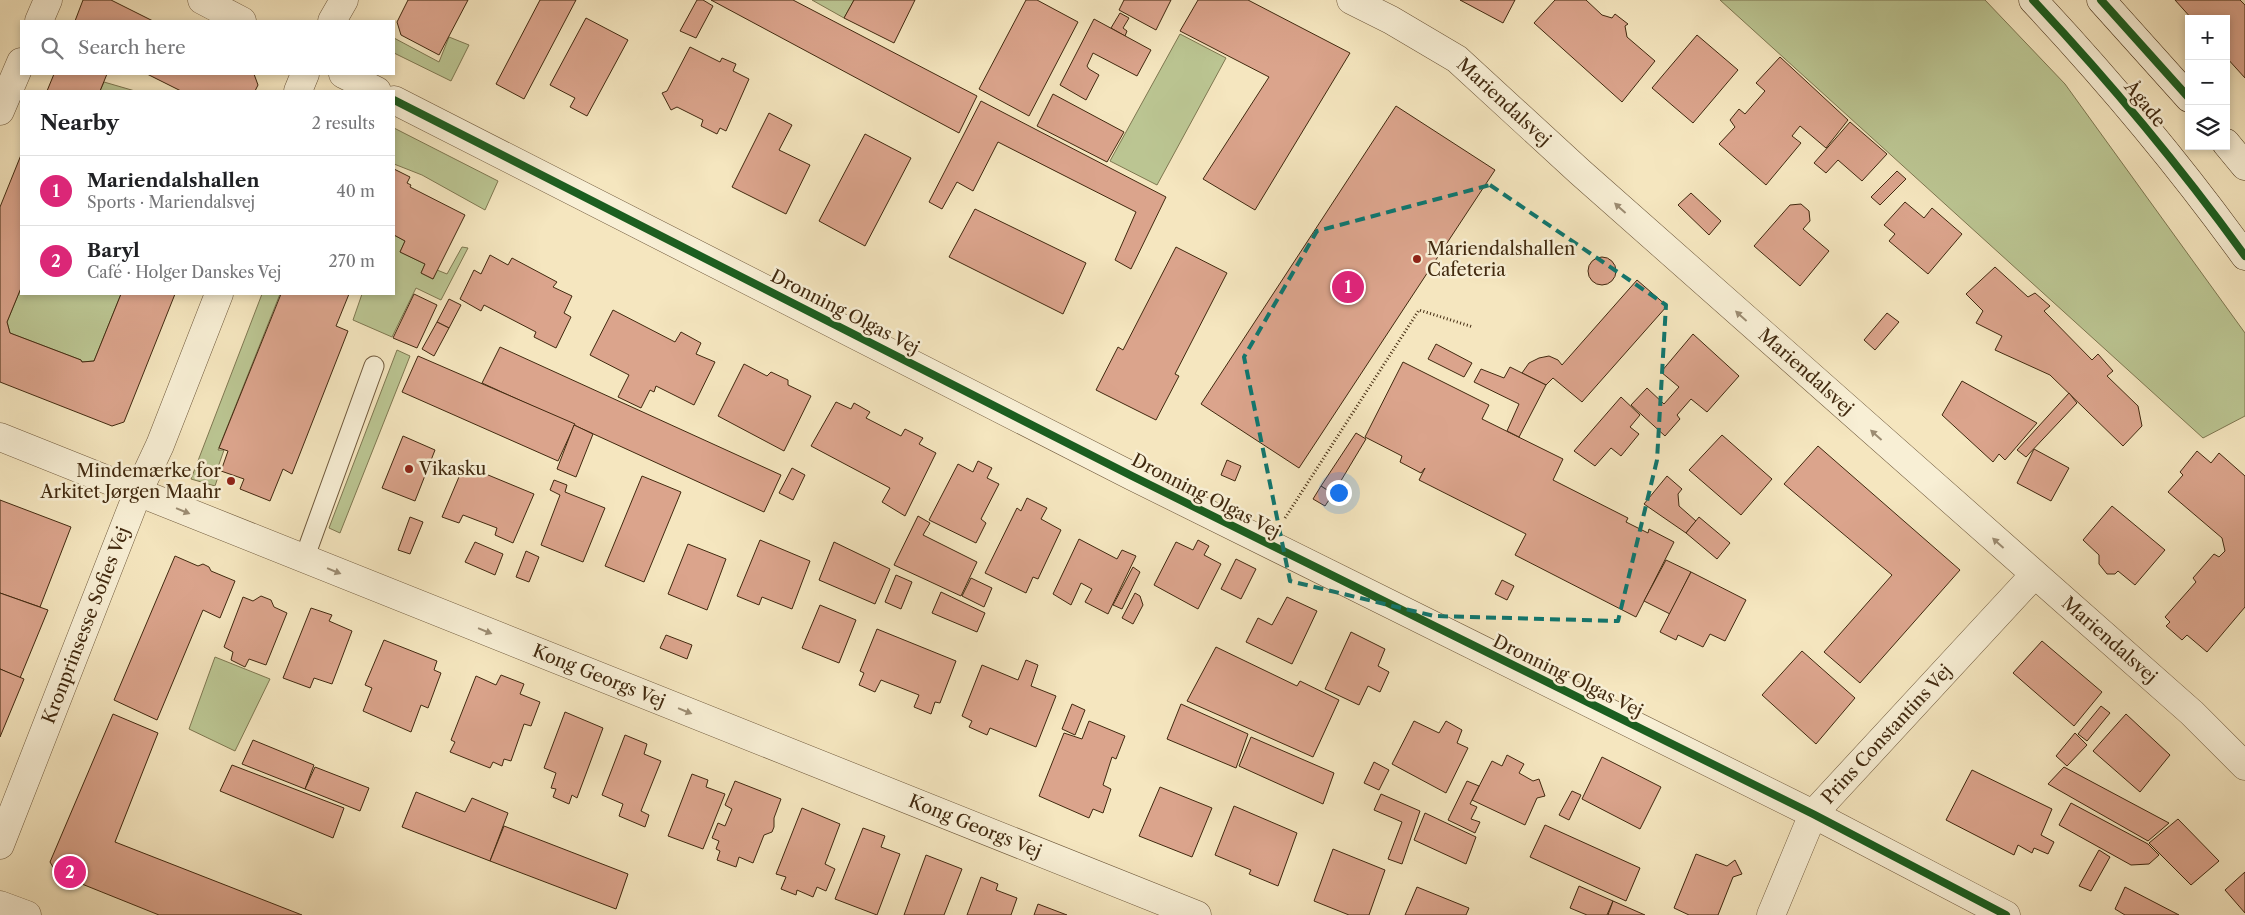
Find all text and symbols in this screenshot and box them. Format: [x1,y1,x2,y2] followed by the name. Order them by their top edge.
[2185,15,2230,150] map controls
[2185,15,2230,60] button: +
[20,20,395,75] search box
[38,34,66,62] icon: search
[78,36,186,59] text: Search here
[1452,53,1555,151] street label: Mariendalsvej
[2185,60,2230,105] button: −
[2119,75,2171,132] street label: Ågade
[2185,105,2230,150] button: layers
[40,110,119,135] text: Nearby
[312,113,375,133] text: 2 results
[87,169,259,192] text: Mariendalshallen
[52,181,60,201] text: 1
[336,181,375,201] text: 40 m
[87,192,255,212] text: Sports · Mariendalsvej
[1613,202,1626,213] one-way arrow
[1427,238,1575,281] place label: Mariendalshallen Cafeteria
[87,239,140,262] text: Baryl
[51,251,61,271] text: 2
[329,251,375,271] text: 270 m
[1411,253,1423,265] marker: Mariendalshallen Cafeteria
[87,262,281,282] text: Café · Holger Danskes Vej
[767,265,923,359] street label: Dronning Olgas Vej
[1332,268,1364,306] pin: 1
[1735,310,1748,321] one-way arrow
[1754,324,1858,420] street label: Mariendalsvej
[1870,430,1882,441] one-way arrow
[1128,449,1284,543] street label: Dronning Olgas Vej
[418,458,486,480] place label: Vikasku
[39,460,221,503] place label: Mindemærke for Arkitet Jørgen Maahr
[403,463,415,475] marker: Vikasku
[225,475,237,487] marker: Mindemærke for Arkitet Jørgen Maahr
[1326,480,1352,506] your location
[176,507,190,515] one-way arrow
[38,524,134,727] street label: Kronprinsesse Sofies Vej
[1992,537,2004,549] one-way arrow
[327,567,342,575] one-way arrow
[2057,592,2162,688] street label: Mariendalsvej
[478,627,493,635] one-way arrow
[1489,630,1647,722] street label: Dronning Olgas Vej
[529,640,669,713] street label: Kong Georgs Vej
[1817,660,1957,808] street label: Prins Constantins Vej
[677,708,692,715] one-way arrow
[905,790,1045,863] street label: Kong Georgs Vej
[54,853,86,891] pin: 2

